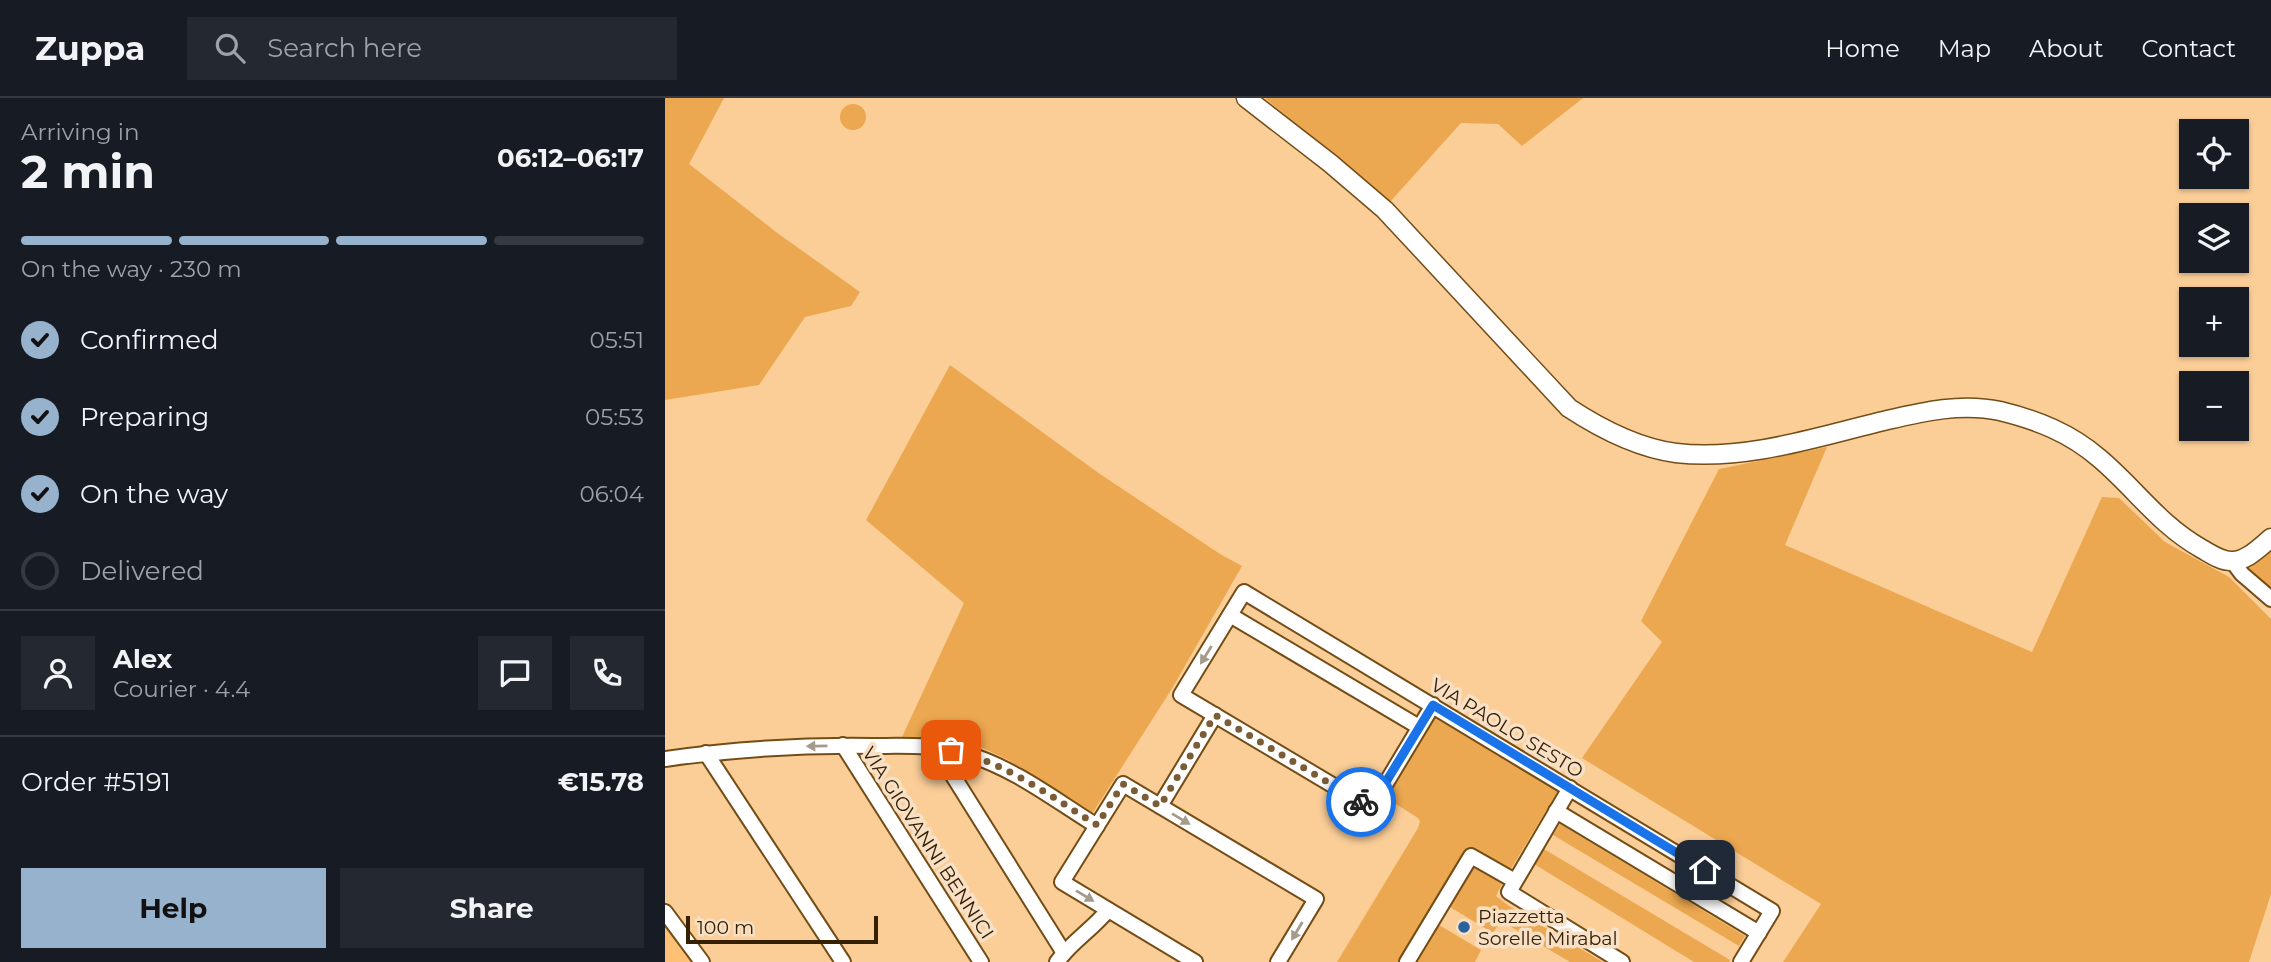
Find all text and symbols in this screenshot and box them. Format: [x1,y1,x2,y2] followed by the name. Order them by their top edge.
[187,17,677,80] search box
[35,28,145,68] text: Zuppa
[211,29,249,67] icon: search
[267,32,422,64] text: Search here
[1825,34,1900,63] text: Home
[1938,34,1991,63] text: Map
[2029,34,2103,63] text: About
[2141,34,2236,63] text: Contact
[21,118,140,146] text: Arriving in
[2179,119,2249,441] map controls
[2179,119,2249,189] button: locate
[497,142,644,174] text: 06:12–06:17
[21,143,155,200] text: 2 min
[2179,203,2249,273] button: layers
[21,255,242,283] text: On the way · 230 m
[2179,287,2249,357] button: +
[21,321,59,359] icon: check
[80,324,219,356] text: Confirmed
[590,326,644,354] text: 05:51
[2179,371,2249,441] button: −
[21,398,59,436] icon: check
[80,401,209,433] text: Preparing
[585,403,644,431] text: 05:53
[21,475,59,513] icon: check
[80,478,228,510] text: On the way
[579,480,644,508] text: 06:04
[80,555,204,587] text: Delivered
[21,636,95,710] button: person
[478,636,552,710] button: chat
[570,636,644,710] button: phone
[113,643,172,675] text: Alex
[1199,645,1212,664] one-way arrow
[1427,673,1587,783] street label: VIA PAOLO SESTO
[113,675,250,703] text: Courier · 4.4
[921,720,981,780] pin
[932,731,970,769] icon: bag
[806,740,828,752] one-way arrow
[857,743,999,943] street label: VIA GIOVANNI BENNICI
[21,766,171,798] text: Order #5191
[558,766,644,798] text: €15.78
[1326,767,1396,837] courier
[1342,783,1380,821] icon: bike
[1172,813,1191,825] one-way arrow
[1675,840,1735,900] pin
[1686,851,1724,889] icon: home
[21,868,326,948] button: Help
[340,868,644,948] button: Share
[1076,890,1095,902] one-way arrow
[1478,905,1618,950] place label: Piazzetta Sorelle Mirabal
[686,913,879,945] scale bar
[697,916,754,939] text: 100 m
[1456,919,1472,935] marker: Piazzetta Sorelle Mirabal
[1291,921,1303,940] one-way arrow

